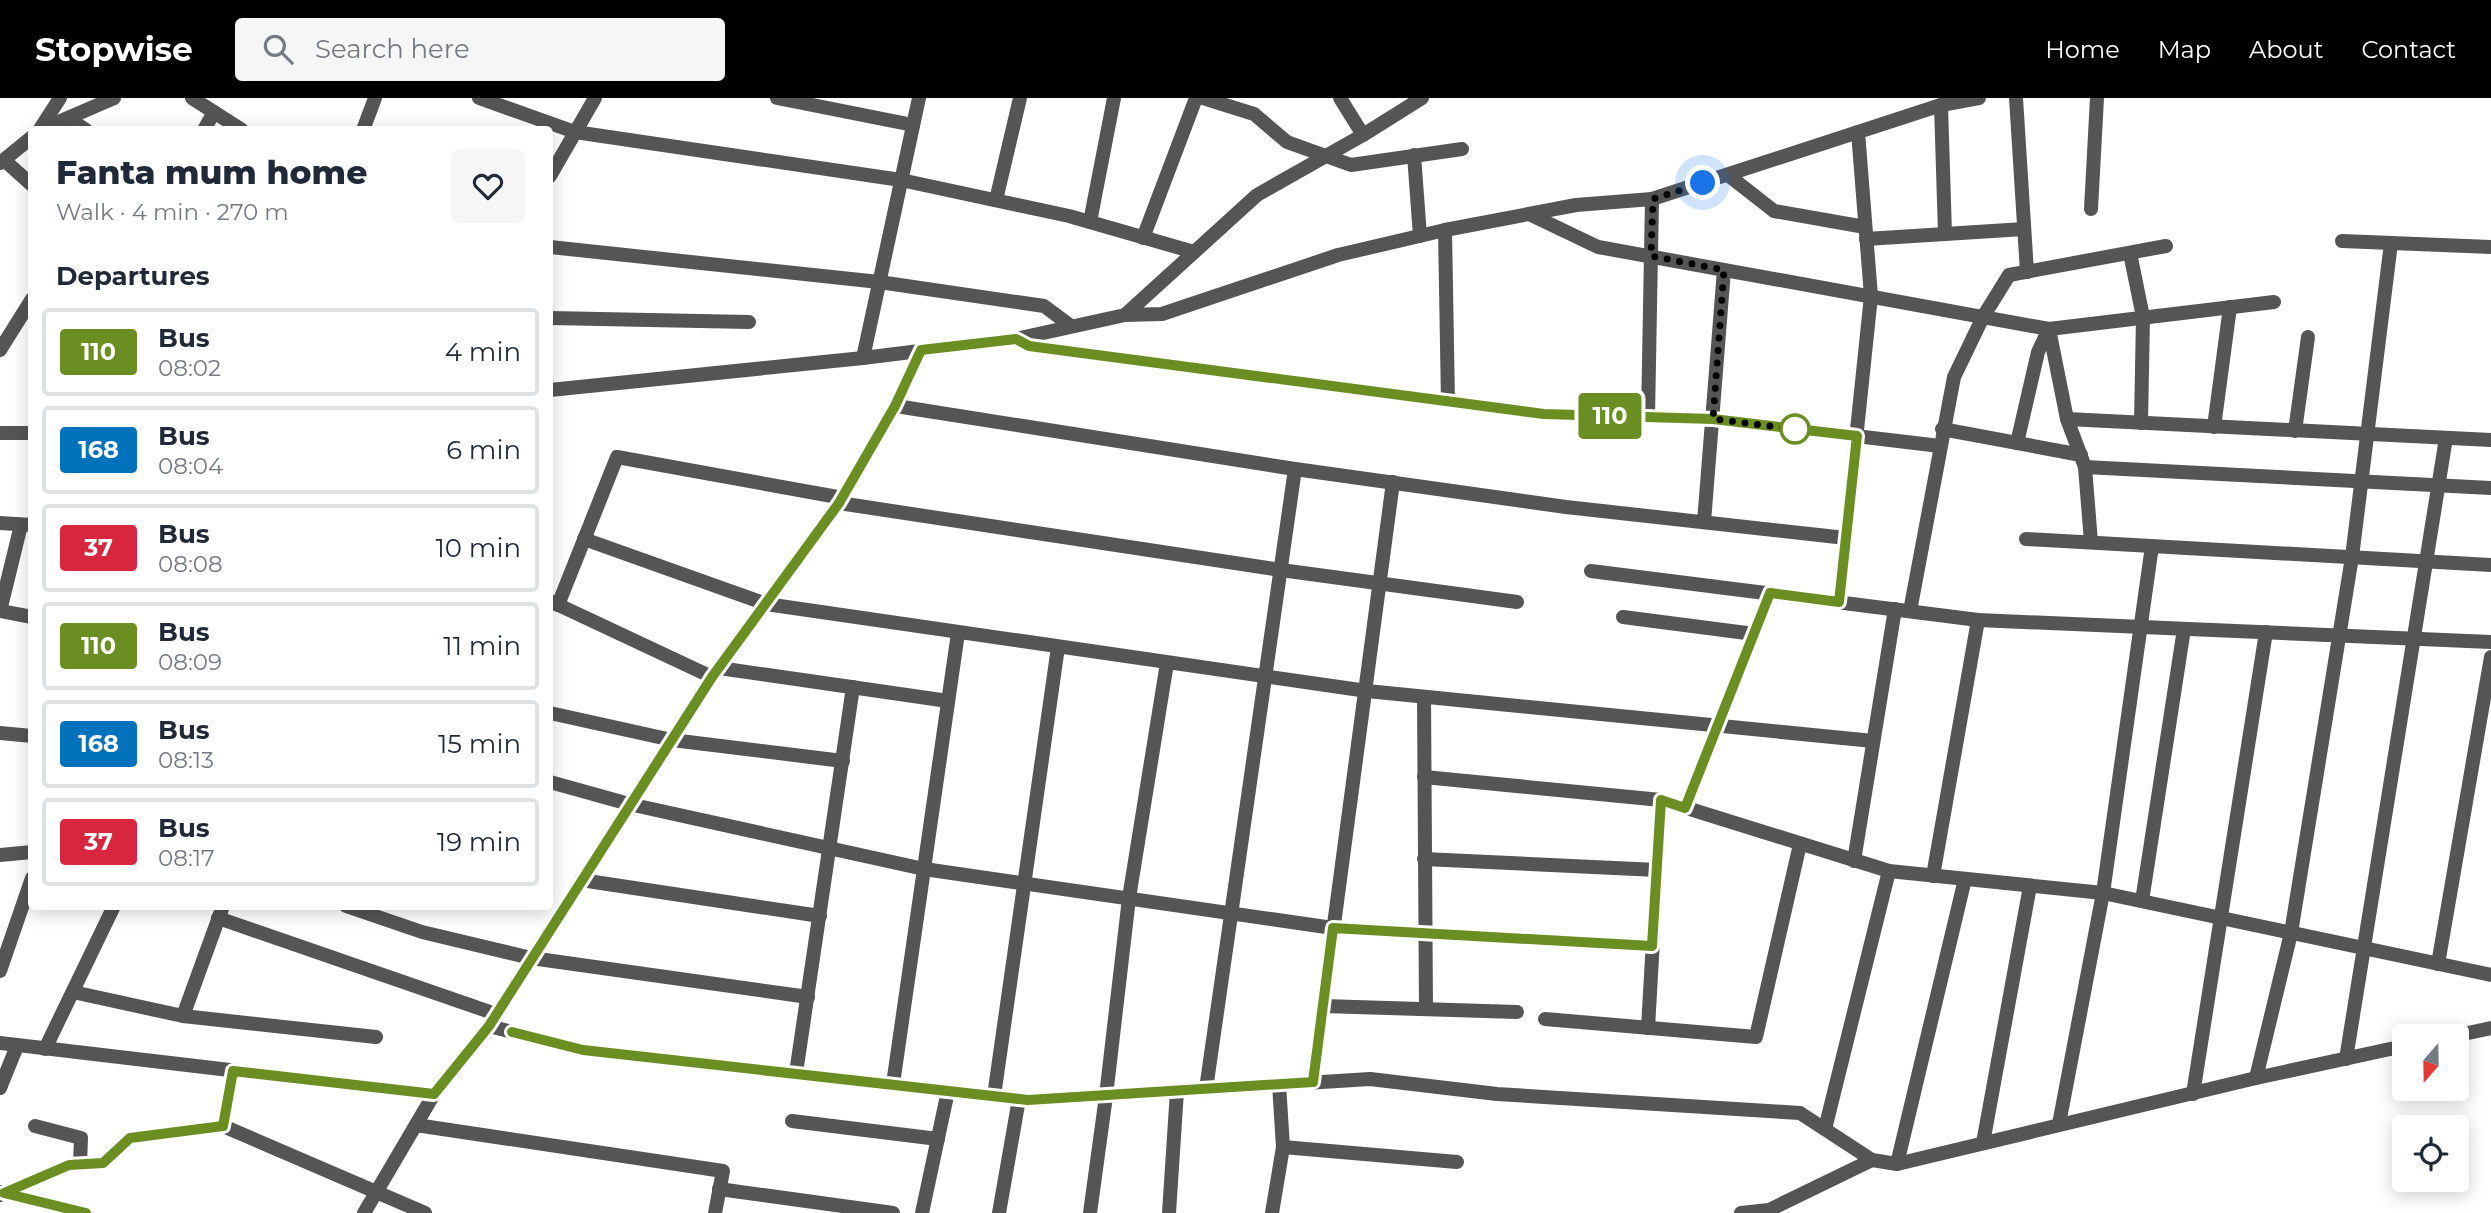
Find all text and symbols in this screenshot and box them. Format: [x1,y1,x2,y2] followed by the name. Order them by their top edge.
[235,18,725,81] search box
[35,29,193,69] text: Stopwise
[259,30,297,68] icon: search
[315,33,470,65] text: Search here
[2045,35,2120,64] text: Home
[2158,35,2211,64] text: Map
[2249,35,2323,64] text: About
[2361,35,2456,64] text: Contact
[451,149,525,223] button: heart
[56,152,367,192] text: Fanta mum home
[1685,165,1720,200] your location
[56,198,289,226] text: Walk · 4 min · 270 m
[56,260,210,292] text: Departures
[158,322,210,354] text: Bus
[445,336,521,368] text: 4 min
[81,337,116,366] text: 110
[158,354,221,382] text: 08:02
[1570,393,1650,439] line badge: 110
[1592,401,1628,430] text: 110
[1780,414,1810,444] unlabelled marker
[158,420,210,452] text: Bus
[446,434,521,466] text: 6 min
[78,435,119,464] text: 168
[158,452,223,480] text: 08:04
[158,518,210,550] text: Bus
[435,532,521,564] text: 10 min
[84,533,113,562] text: 37
[158,550,223,578] text: 08:08
[158,616,210,648] text: Bus
[443,630,521,662] text: 11 min
[81,631,116,660] text: 110
[158,648,222,676] text: 08:09
[158,714,210,746] text: Bus
[438,728,521,760] text: 15 min
[78,729,119,758] text: 168
[158,746,214,774] text: 08:13
[158,812,210,844] text: Bus
[437,826,521,858] text: 19 min
[84,827,113,856] text: 37
[158,844,215,872] text: 08:17
[2392,1024,2469,1101] north arrow
[2392,1024,2469,1192] map controls
[2392,1115,2469,1192] button: locate

